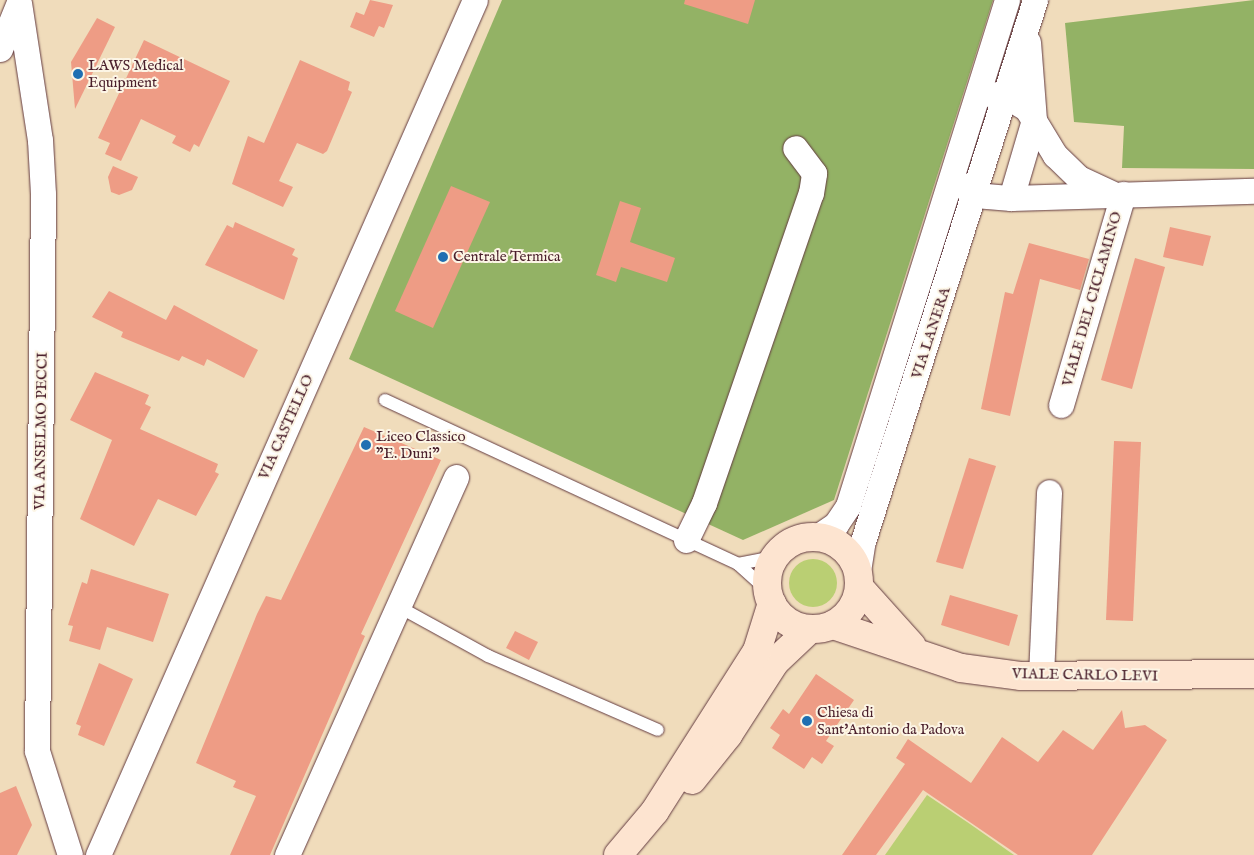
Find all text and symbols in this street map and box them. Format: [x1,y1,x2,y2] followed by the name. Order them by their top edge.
[88,56,183,91] place label: LAWS Medical Equipment
[72,68,84,80] marker: LAWS Medical Equipment
[1058,209,1126,389] street label: VIALE DEL CICLAMINO
[453,248,560,266] place label: Centrale Termica
[437,251,449,263] marker: Centrale Termica
[908,285,954,381] street label: VIA LANERA
[31,352,51,510] street label: VIA ANSELMO PECCI
[255,372,317,482] street label: VIA CASTELLO
[376,427,466,462] place label: Liceo Classico "E. Duni"
[360,439,372,451] marker: Liceo Classico "E. Duni"
[1012,665,1158,685] street label: VIALE CARLO LEVI
[817,703,964,738] place label: Chiesa di Sant'Antonio da Padova
[801,715,813,727] marker: Chiesa di Sant'Antonio da Padova

